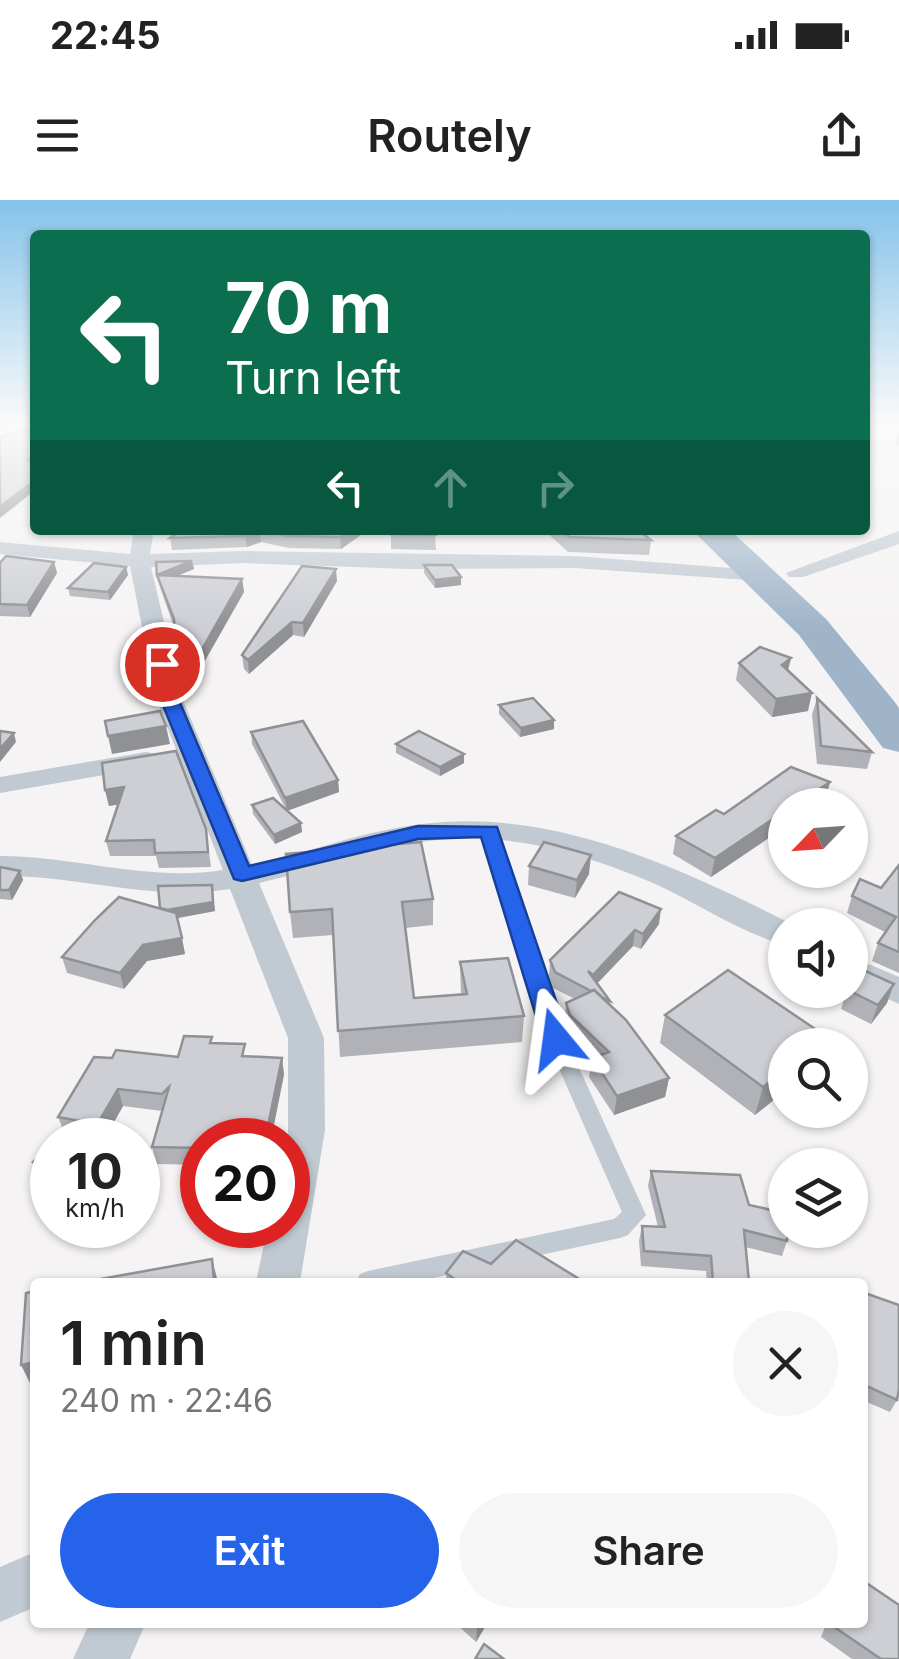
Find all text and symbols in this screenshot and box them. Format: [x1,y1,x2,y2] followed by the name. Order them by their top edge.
[50,12,161,58] text: 22:45
[30,108,85,163] icon: menu
[367,108,532,163] text: Routely
[814,108,869,163] icon: share
[225,265,392,350] text: 70 m
[60,270,190,400] icon: left
[225,350,401,405] text: Turn left
[318,460,373,515] icon: left
[423,460,478,515] icon: ahead
[528,460,583,515] icon: right
[120,622,205,707] pin
[135,637,190,692] icon: arrive
[768,788,868,888] north arrow
[768,788,868,1248] map controls
[768,908,868,1008] button: sound
[504,987,608,1091] position arrow
[768,1028,868,1128] button: search
[180,1118,310,1248] speed limit sign: 20
[67,1141,123,1201] text: 10
[768,1148,868,1248] button: layers
[65,1193,125,1223] text: km/h
[60,1307,207,1379] text: 1 min
[733,1311,838,1416] button: close
[60,1381,273,1420] text: 240 m · 22:46
[60,1493,439,1608] button: Exit
[459,1493,838,1608] button: Share

